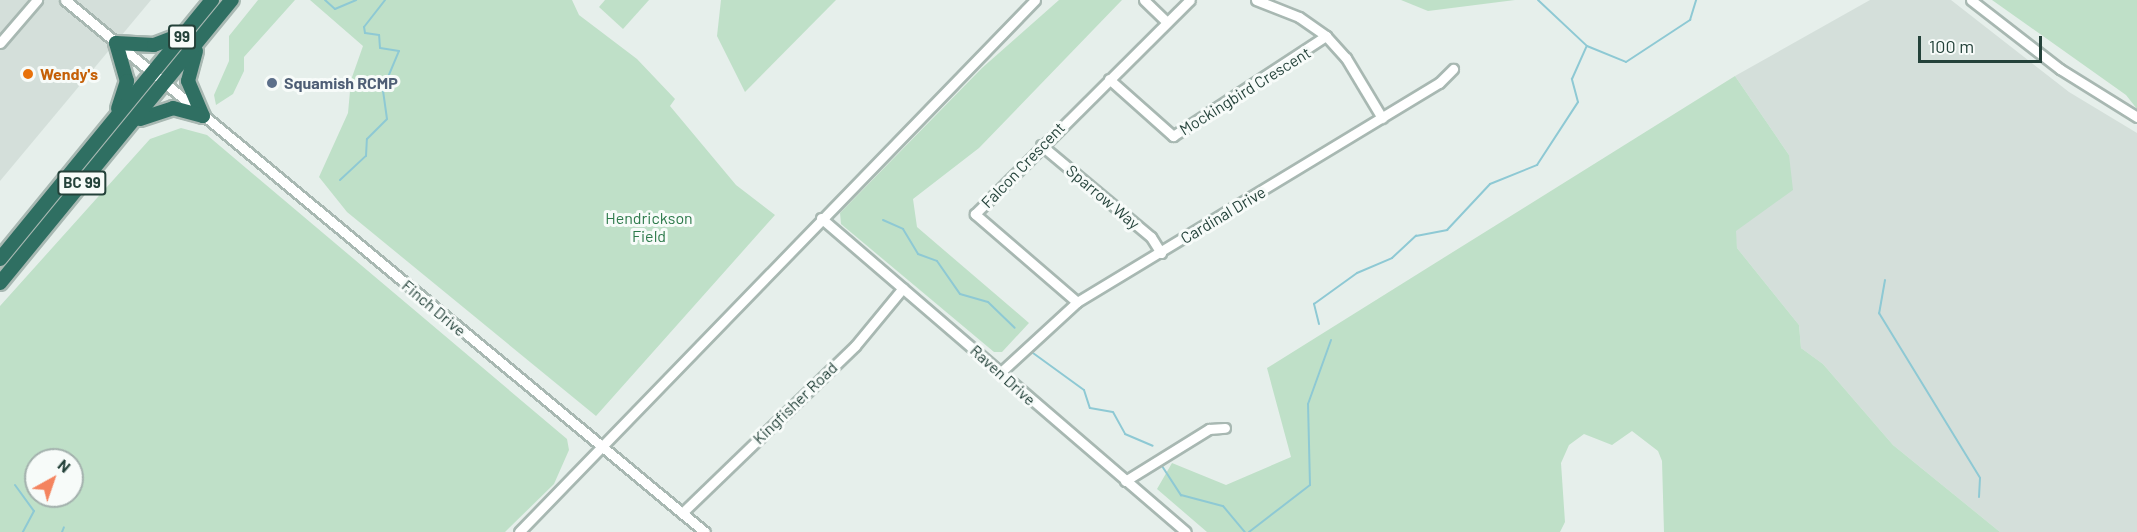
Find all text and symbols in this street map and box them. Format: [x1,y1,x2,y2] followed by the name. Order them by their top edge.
[1921,24,2046,62] scale bar
[167,25,197,49] road number: 99
[1929,35,1974,57] text: 100 m
[1176,43,1314,139] street label: Mockingbird Crescent
[40,64,98,84] place label: Wendy's
[21,67,35,81] marker: Wendy's
[284,73,398,93] place label: Squamish RCMP
[265,76,279,90] marker: Squamish RCMP
[977,118,1069,212] street label: Falcon Crescent
[1062,161,1144,233] street label: Sparrow Way
[56,171,107,195] road number: BC 99
[1177,182,1269,248] street label: Cardinal Drive
[605,208,693,246] park label: Hendrickson Field
[398,276,470,340] street label: Finch Drive
[966,341,1040,409] street label: Raven Drive
[749,358,841,448] street label: Kingfisher Road
[24,448,84,508] north arrow
[54,455,75,476] text: N

